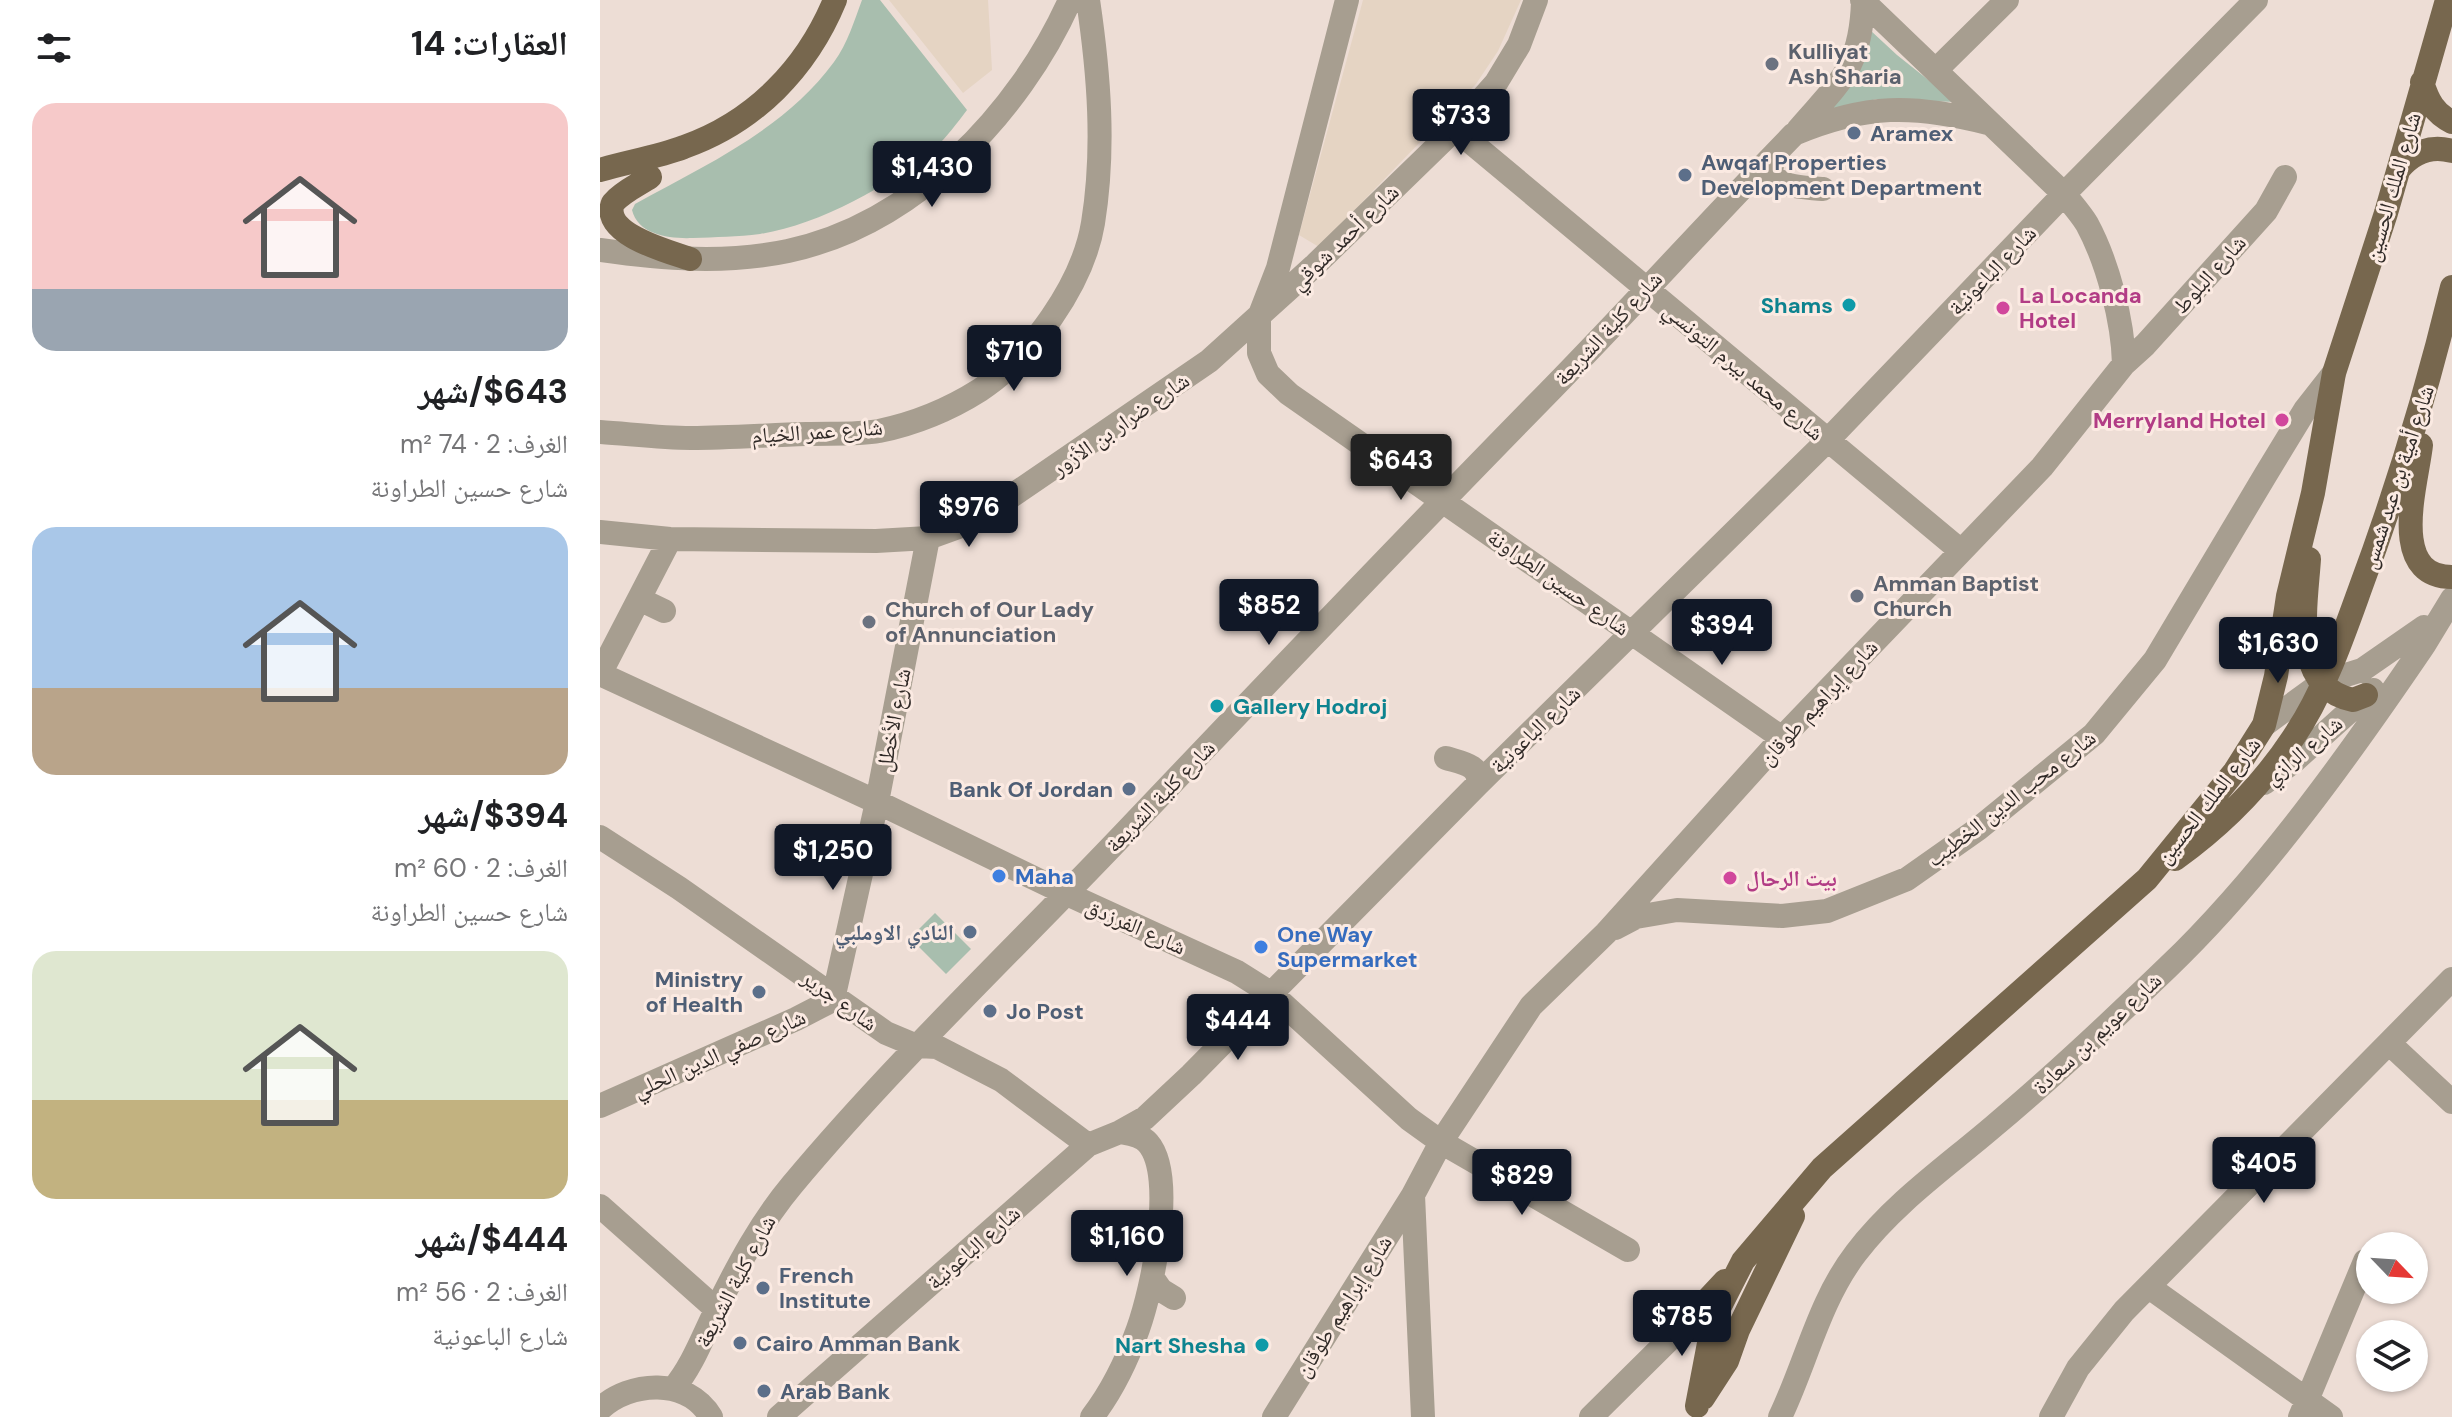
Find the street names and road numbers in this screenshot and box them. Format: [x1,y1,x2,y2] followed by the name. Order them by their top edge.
[2357,109,2428,265] street label: شارع الملك الحسين
[1283,178,1407,299] street label: شارع أحمد شوقي
[1942,219,2043,322] street label: شارع الباعونية
[2166,229,2252,320] street label: شارع البلوط
[1548,265,1669,392] street label: شارع كلية الشريعة
[1656,296,1830,449] street label: شارع محمد بيرم التونسي
[1045,366,1195,483] street label: شارع ضرار بن الأزور
[2354,382,2441,573] street label: شارع أمية بن عبد شمس
[750,412,884,451] street label: شارع عمر الخيام
[1482,523,1635,642] street label: شارع حسين الطراونة
[1752,633,1884,772] street label: شارع إبراهيم طوقان
[869,666,918,774] street label: شارع الأخطل
[1484,679,1587,780] street label: شارع الباعونية
[2258,709,2350,794] street label: شارع الرازي
[1921,723,2102,874] street label: شارع محب الدين الخطيب
[2150,731,2267,870] street label: شارع الملك الحسين
[1099,734,1221,859] street label: شارع كلية الشريعة
[1081,891,1190,961] street label: شارع الفرزدق
[795,963,883,1038] street label: شارع جرير
[2027,966,2168,1101] street label: شارع عويم بن سعادة
[628,1002,811,1107] street label: شارع صفي الدين الحلي
[920,1199,1026,1296] street label: شارع الباعونية
[688,1210,782,1352] street label: شارع كلية الشريعة
[1288,1230,1399,1383] street label: شارع إبراهيم طوقان

